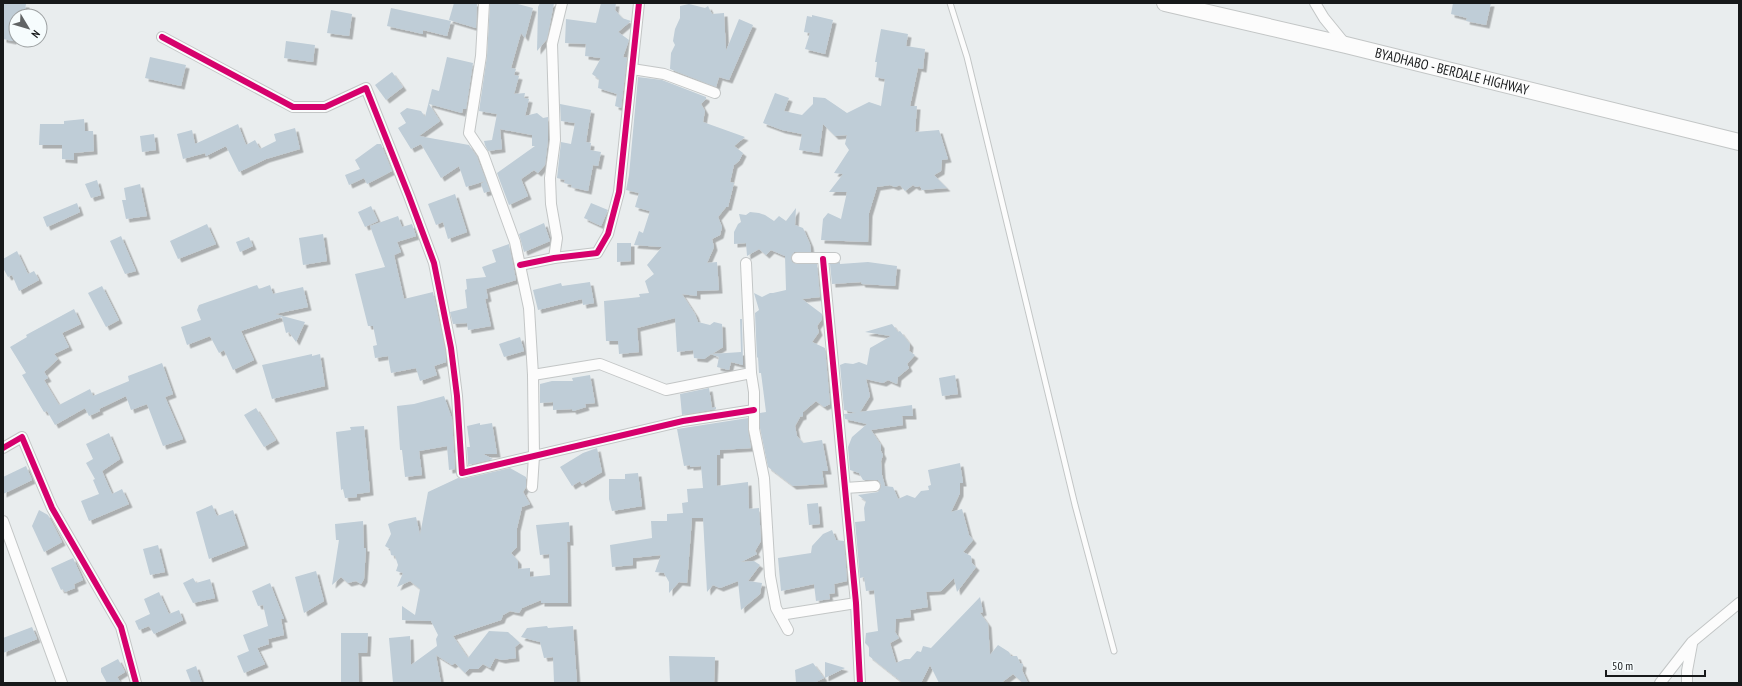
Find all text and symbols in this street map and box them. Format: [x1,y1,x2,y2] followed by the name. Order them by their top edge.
[8,8,48,48] north arrow
[29,28,43,41] text: N
[1373,44,1531,99] street label: BYADHABO - BERDALE HIGHWAY
[1606,652,1705,678] scale bar
[1612,658,1633,673] text: 50 m

